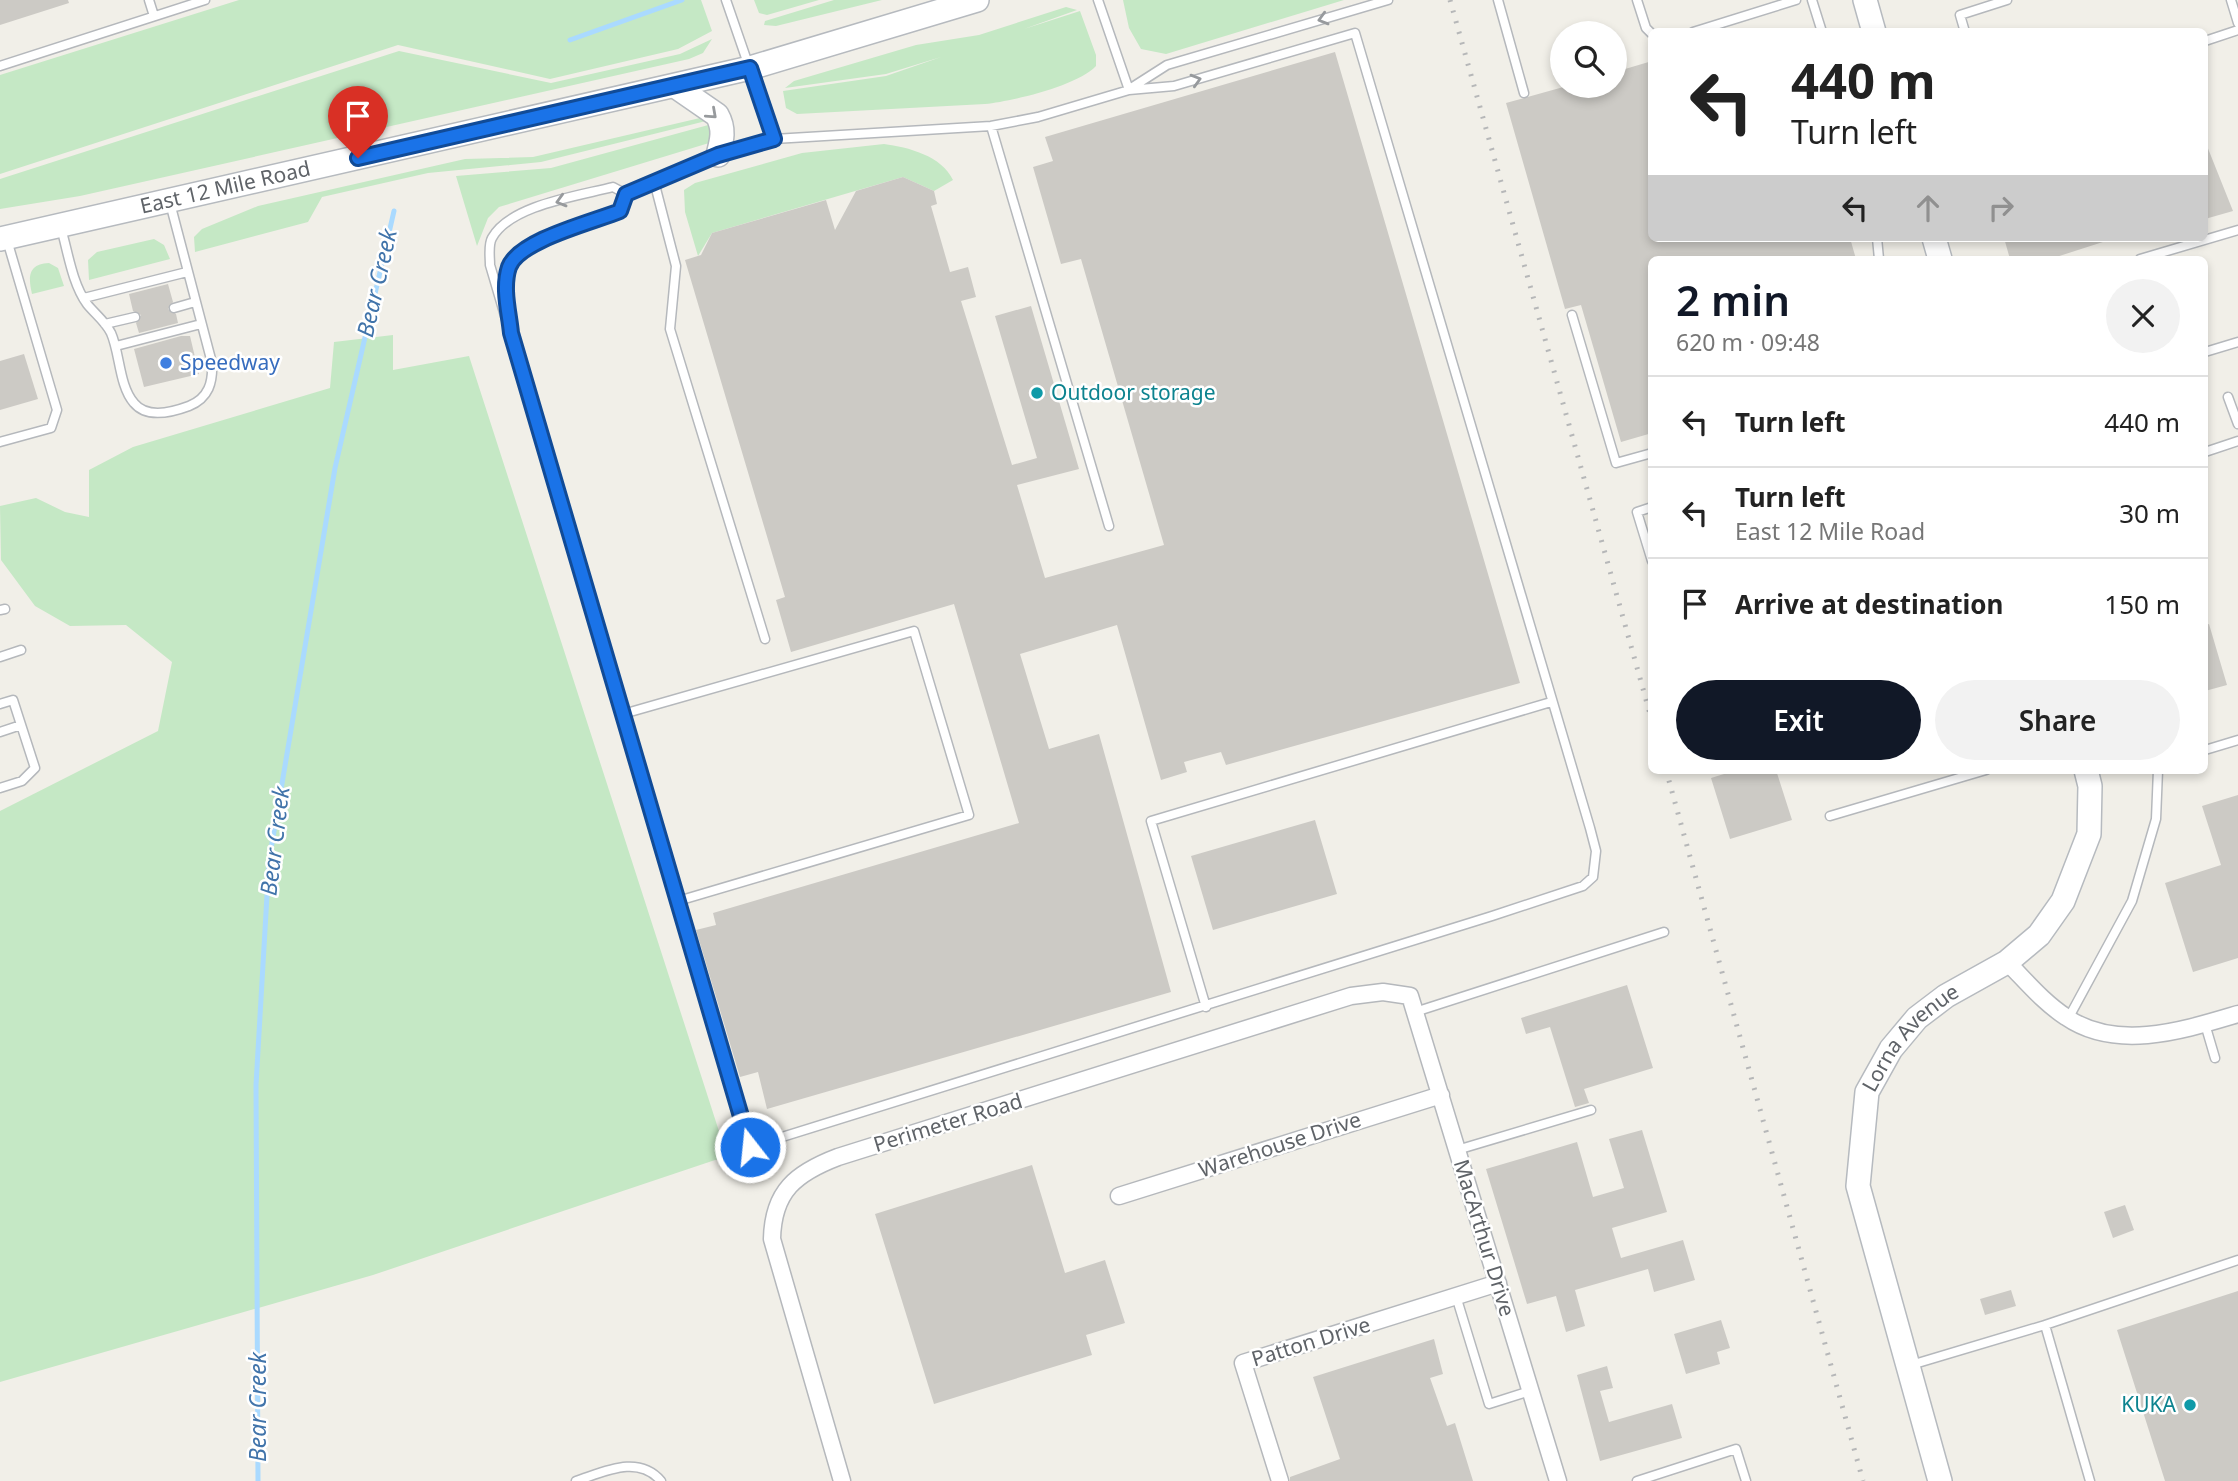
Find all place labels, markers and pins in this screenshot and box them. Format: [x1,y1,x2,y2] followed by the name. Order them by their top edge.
[328,86,388,158] pin
[180,348,280,376] place label: Speedway
[158,355,174,371] marker: Speedway
[1051,378,1216,406] place label: Outdoor storage
[1029,385,1045,401] marker: Outdoor storage
[2121,1390,2177,1418] place label: KUKA
[2182,1397,2198,1413] marker: KUKA

